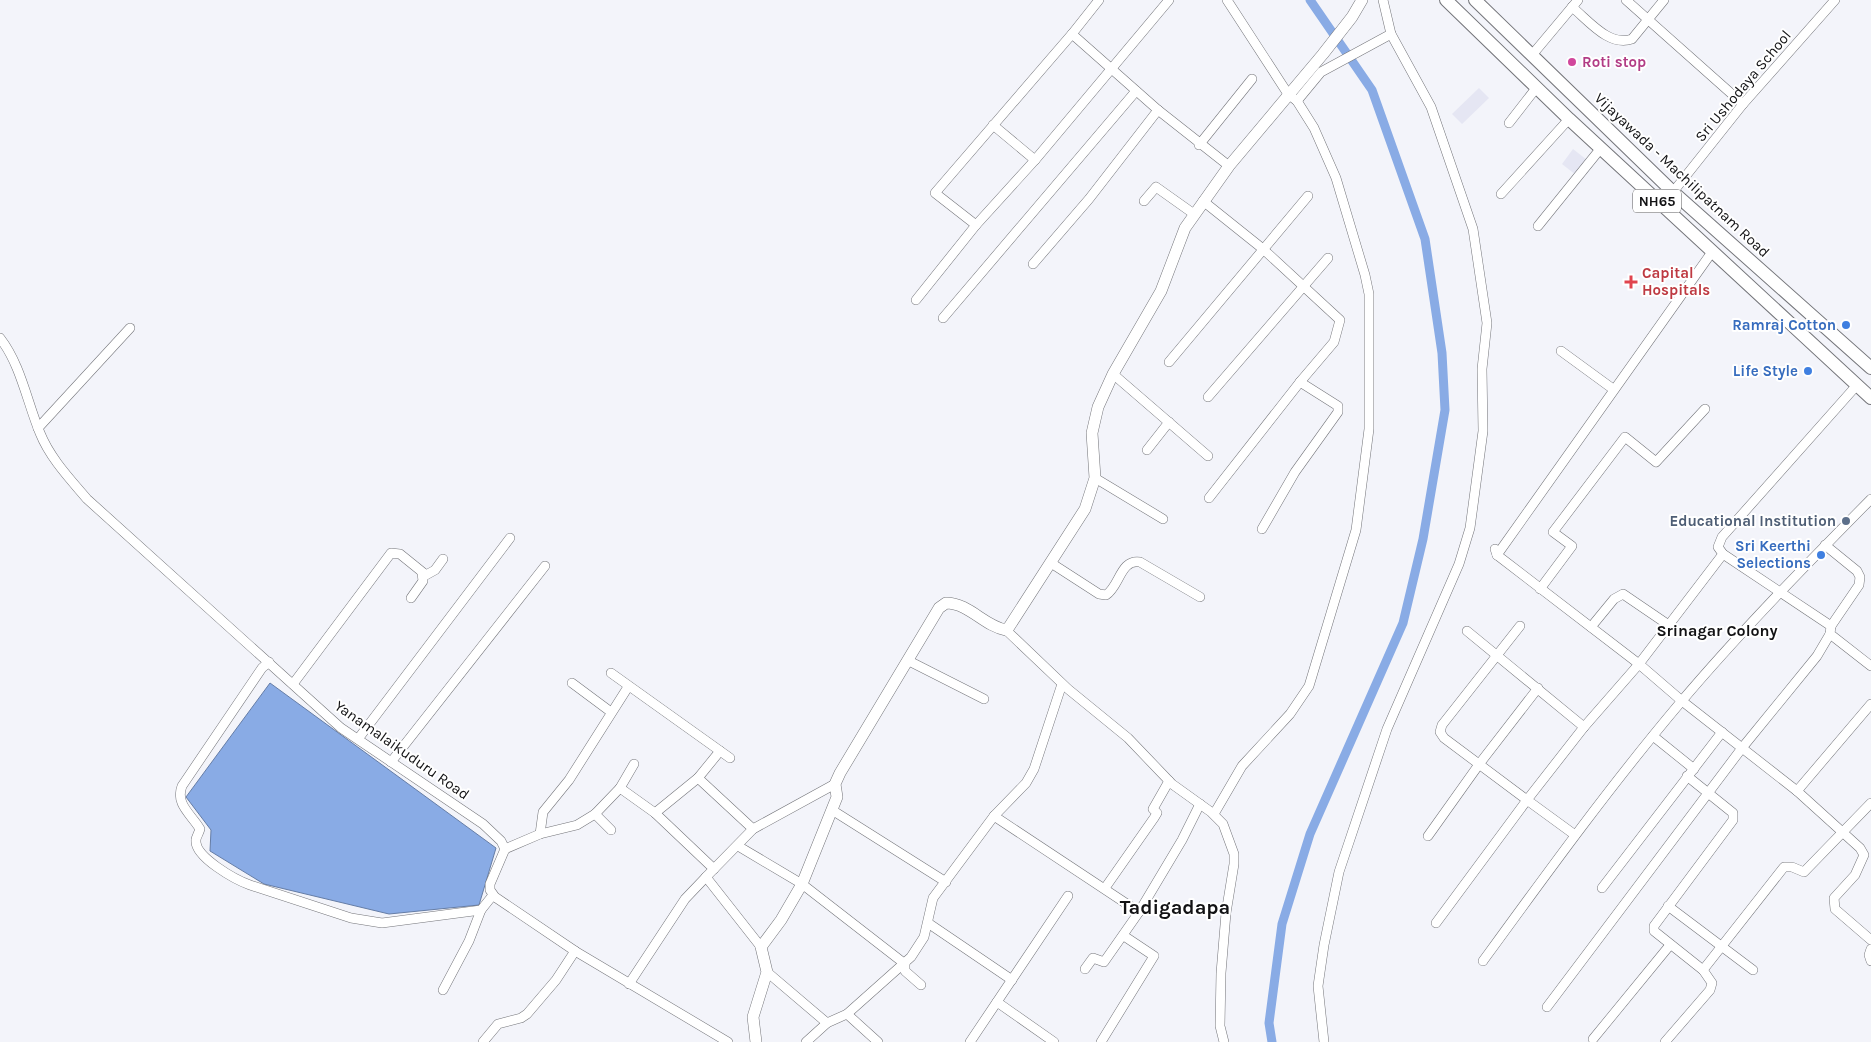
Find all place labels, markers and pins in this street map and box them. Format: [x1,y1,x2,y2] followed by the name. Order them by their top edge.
[1582,53,1646,71] place label: Roti stop
[1566,56,1578,68] marker: Roti stop
[1642,264,1710,299] place label: Capital Hospitals
[1624,275,1638,289] marker: Capital Hospitals
[1732,316,1836,334] place label: Ramraj Cotton
[1840,319,1852,331] marker: Ramraj Cotton
[1733,362,1798,380] place label: Life Style
[1802,365,1814,377] marker: Life Style
[1669,512,1836,530] place label: Educational Institution
[1840,515,1852,527] marker: Educational Institution
[1735,537,1811,572] place label: Sri Keerthi Selections
[1815,549,1827,561] marker: Sri Keerthi Selections

